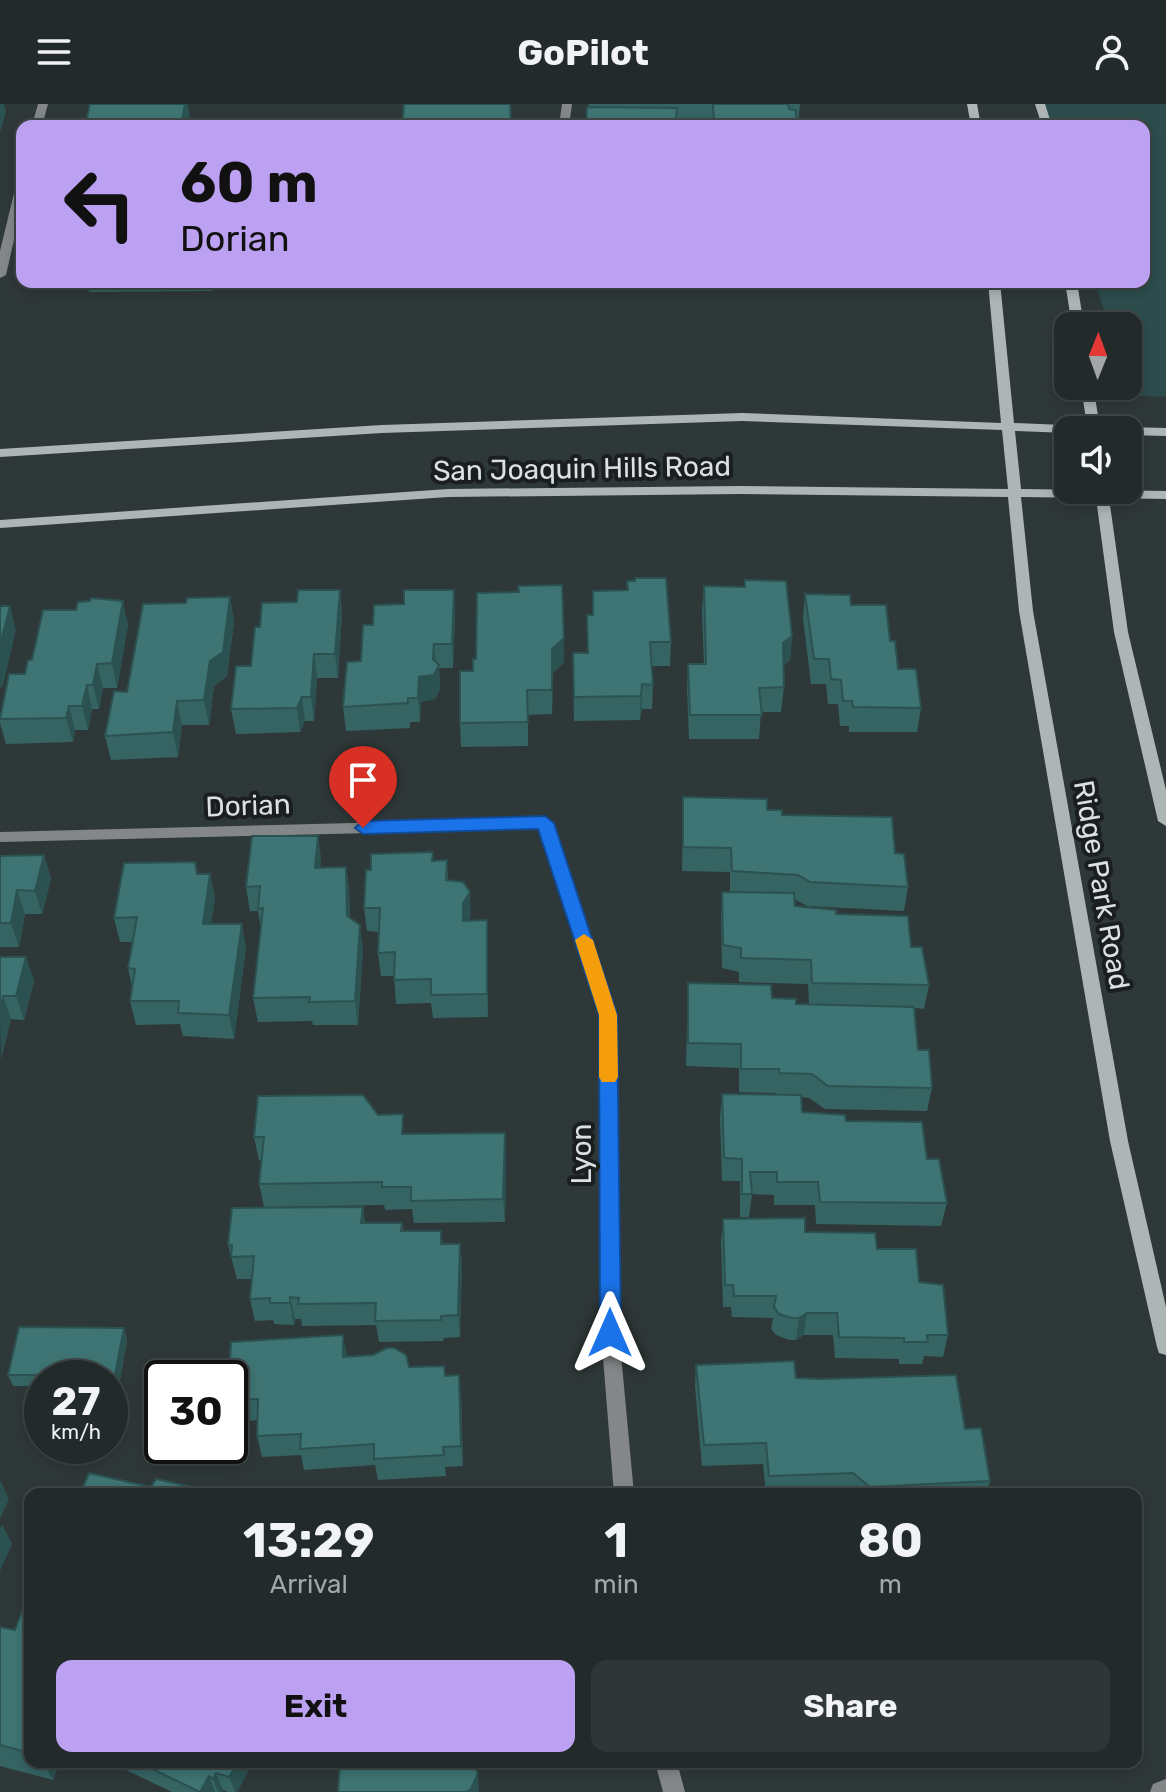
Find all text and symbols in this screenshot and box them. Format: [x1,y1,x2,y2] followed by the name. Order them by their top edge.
[32,30,76,74] icon: menu
[1090,30,1134,74] icon: person
[517,31,649,74] text: GoPilot
[180,150,318,216] text: 60 m
[48,152,152,256] icon: left
[180,217,290,260] text: Dorian
[1054,312,1142,400] north arrow
[1054,312,1142,504] map controls
[1054,416,1142,504] button: sound
[433,449,731,488] street label: San Joaquin Hills Road
[329,746,397,828] pin
[341,758,385,802] icon: arrive
[1067,778,1136,992] street label: Ridge Park Road
[205,788,291,823] street label: Dorian
[565,1123,598,1185] street label: Lyon
[568,1291,652,1375] position arrow
[144,1360,248,1464] speed limit sign: 30
[52,1378,100,1425] text: 27
[51,1420,101,1444] text: km/h
[243,1512,375,1569] text: 13:29
[604,1512,628,1569] text: 1
[858,1512,923,1569] text: 80
[270,1569,348,1600] text: Arrival
[594,1569,639,1600] text: min
[879,1569,902,1600] text: m
[56,1660,575,1752] button: Exit
[591,1660,1110,1752] button: Share

